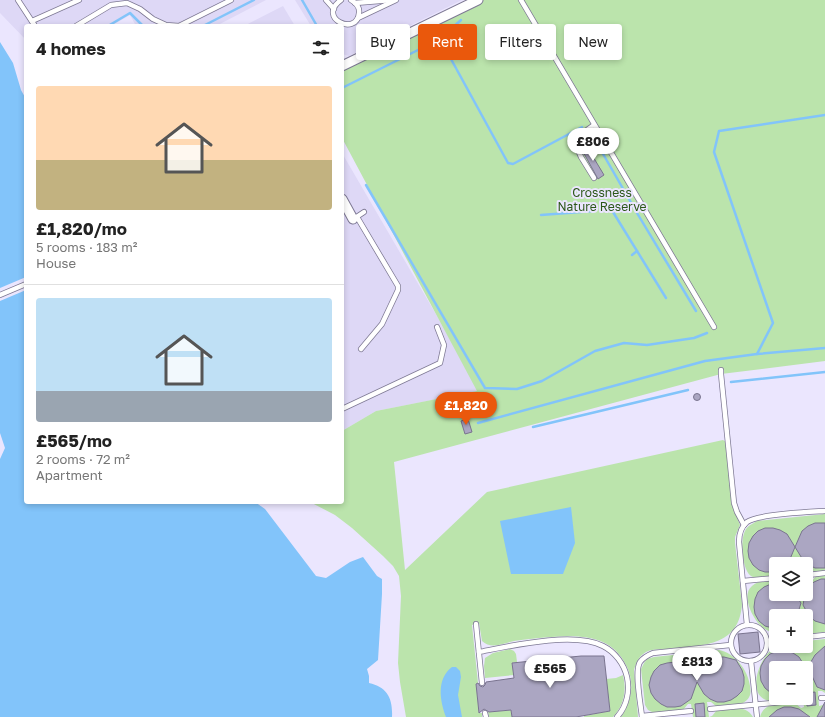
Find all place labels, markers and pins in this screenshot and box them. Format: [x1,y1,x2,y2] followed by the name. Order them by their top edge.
[569,128,617,162] pin: £806
[433,392,499,426] pin: £1,820
[673,648,721,682] pin: £813
[526,655,574,689] pin: £565

